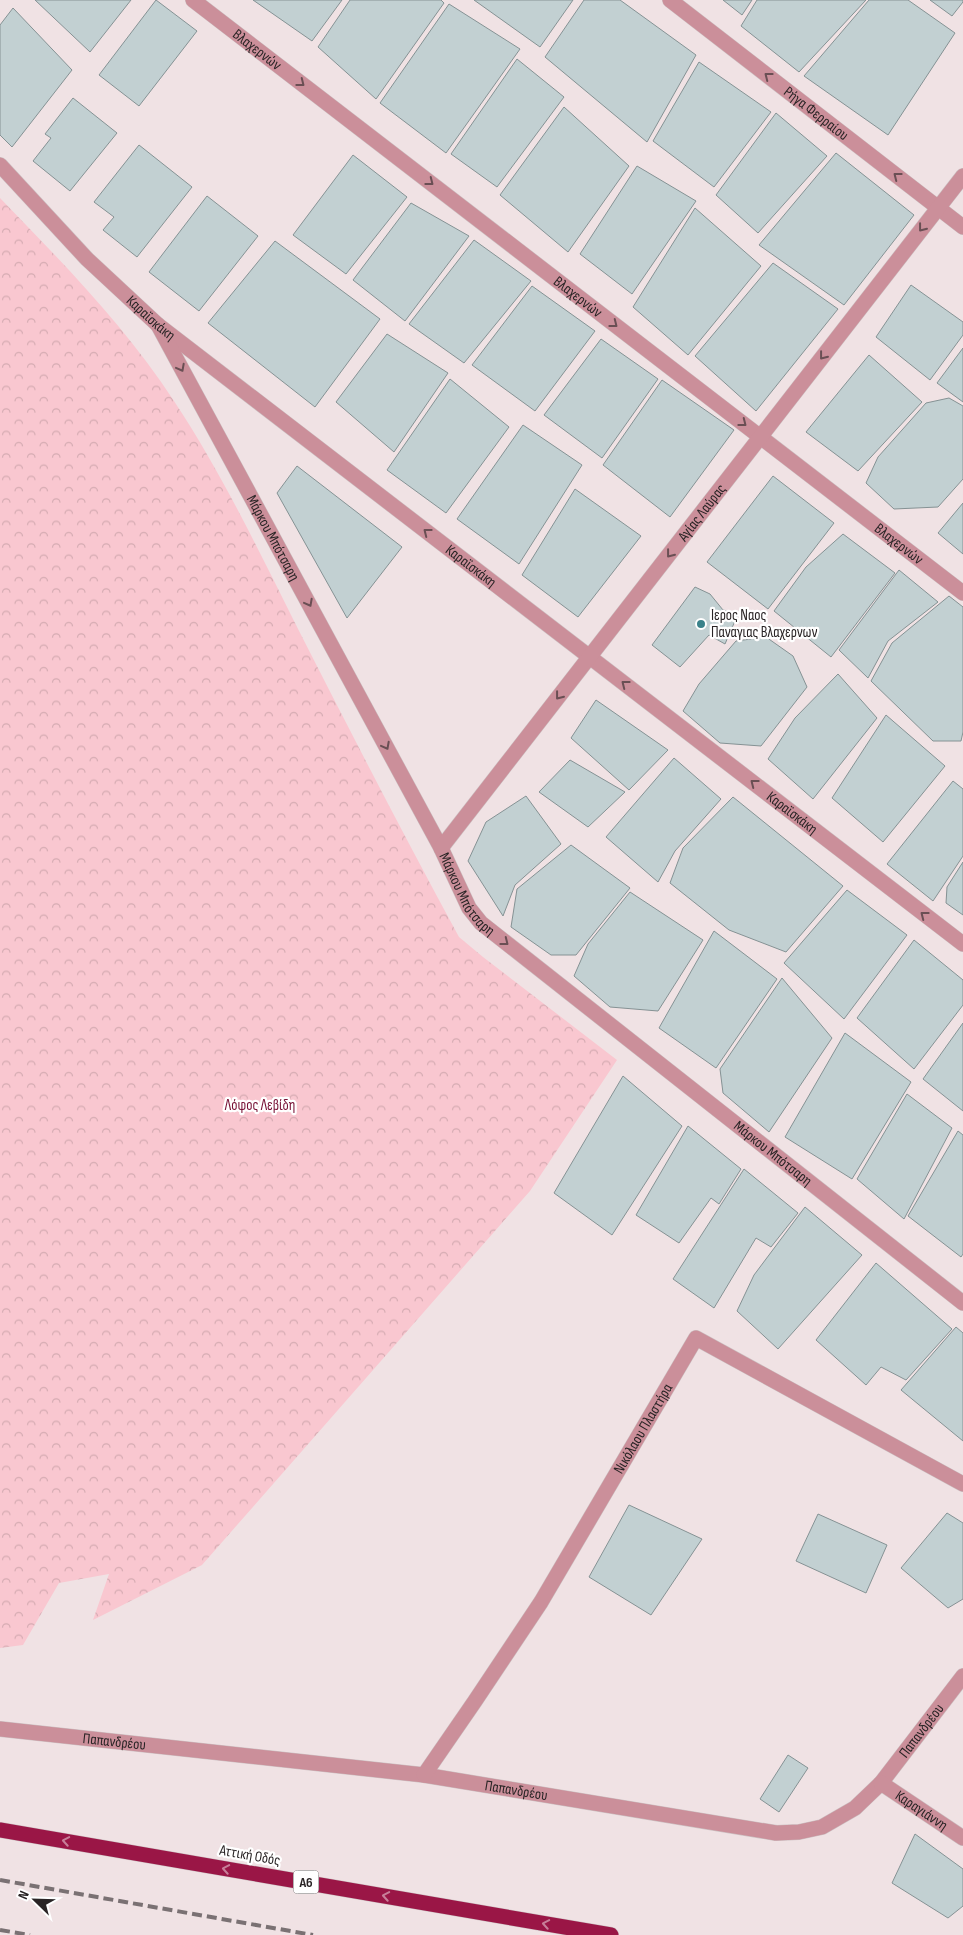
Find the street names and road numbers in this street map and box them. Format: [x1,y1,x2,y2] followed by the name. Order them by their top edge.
[229,25,285,75] street label: Βλαχερνών
[780,83,852,145] street label: Ρήγα Φερραίου
[549,272,606,322] street label: Βλαχερνών
[122,291,179,345] street label: Καραϊσκάκη
[673,480,730,546] street label: Αγίας Λαύρας
[242,492,304,584] street label: Μάρκου Μπότσαρη
[870,519,927,569] street label: Βλαχερνών
[442,541,500,592] street label: Καραϊσκάκη
[763,787,821,839] street label: Καραϊσκάκη
[434,850,499,940] street label: Μάρκου Μπότσαρη
[730,1117,816,1190] street label: Μάρκου Μπότσαρη
[609,1380,677,1477] street label: Νικόλαου Πλαστήρα
[895,1700,948,1762] street label: Παπανδρέου
[82,1729,147,1755] street label: Παπανδρέου
[483,1776,549,1805] street label: Παπανδρέου
[891,1786,951,1835] street label: Καραγιάννη
[217,1841,282,1870] street label: Αττική Οδός
[294,1870,318,1894] road number: Α6

